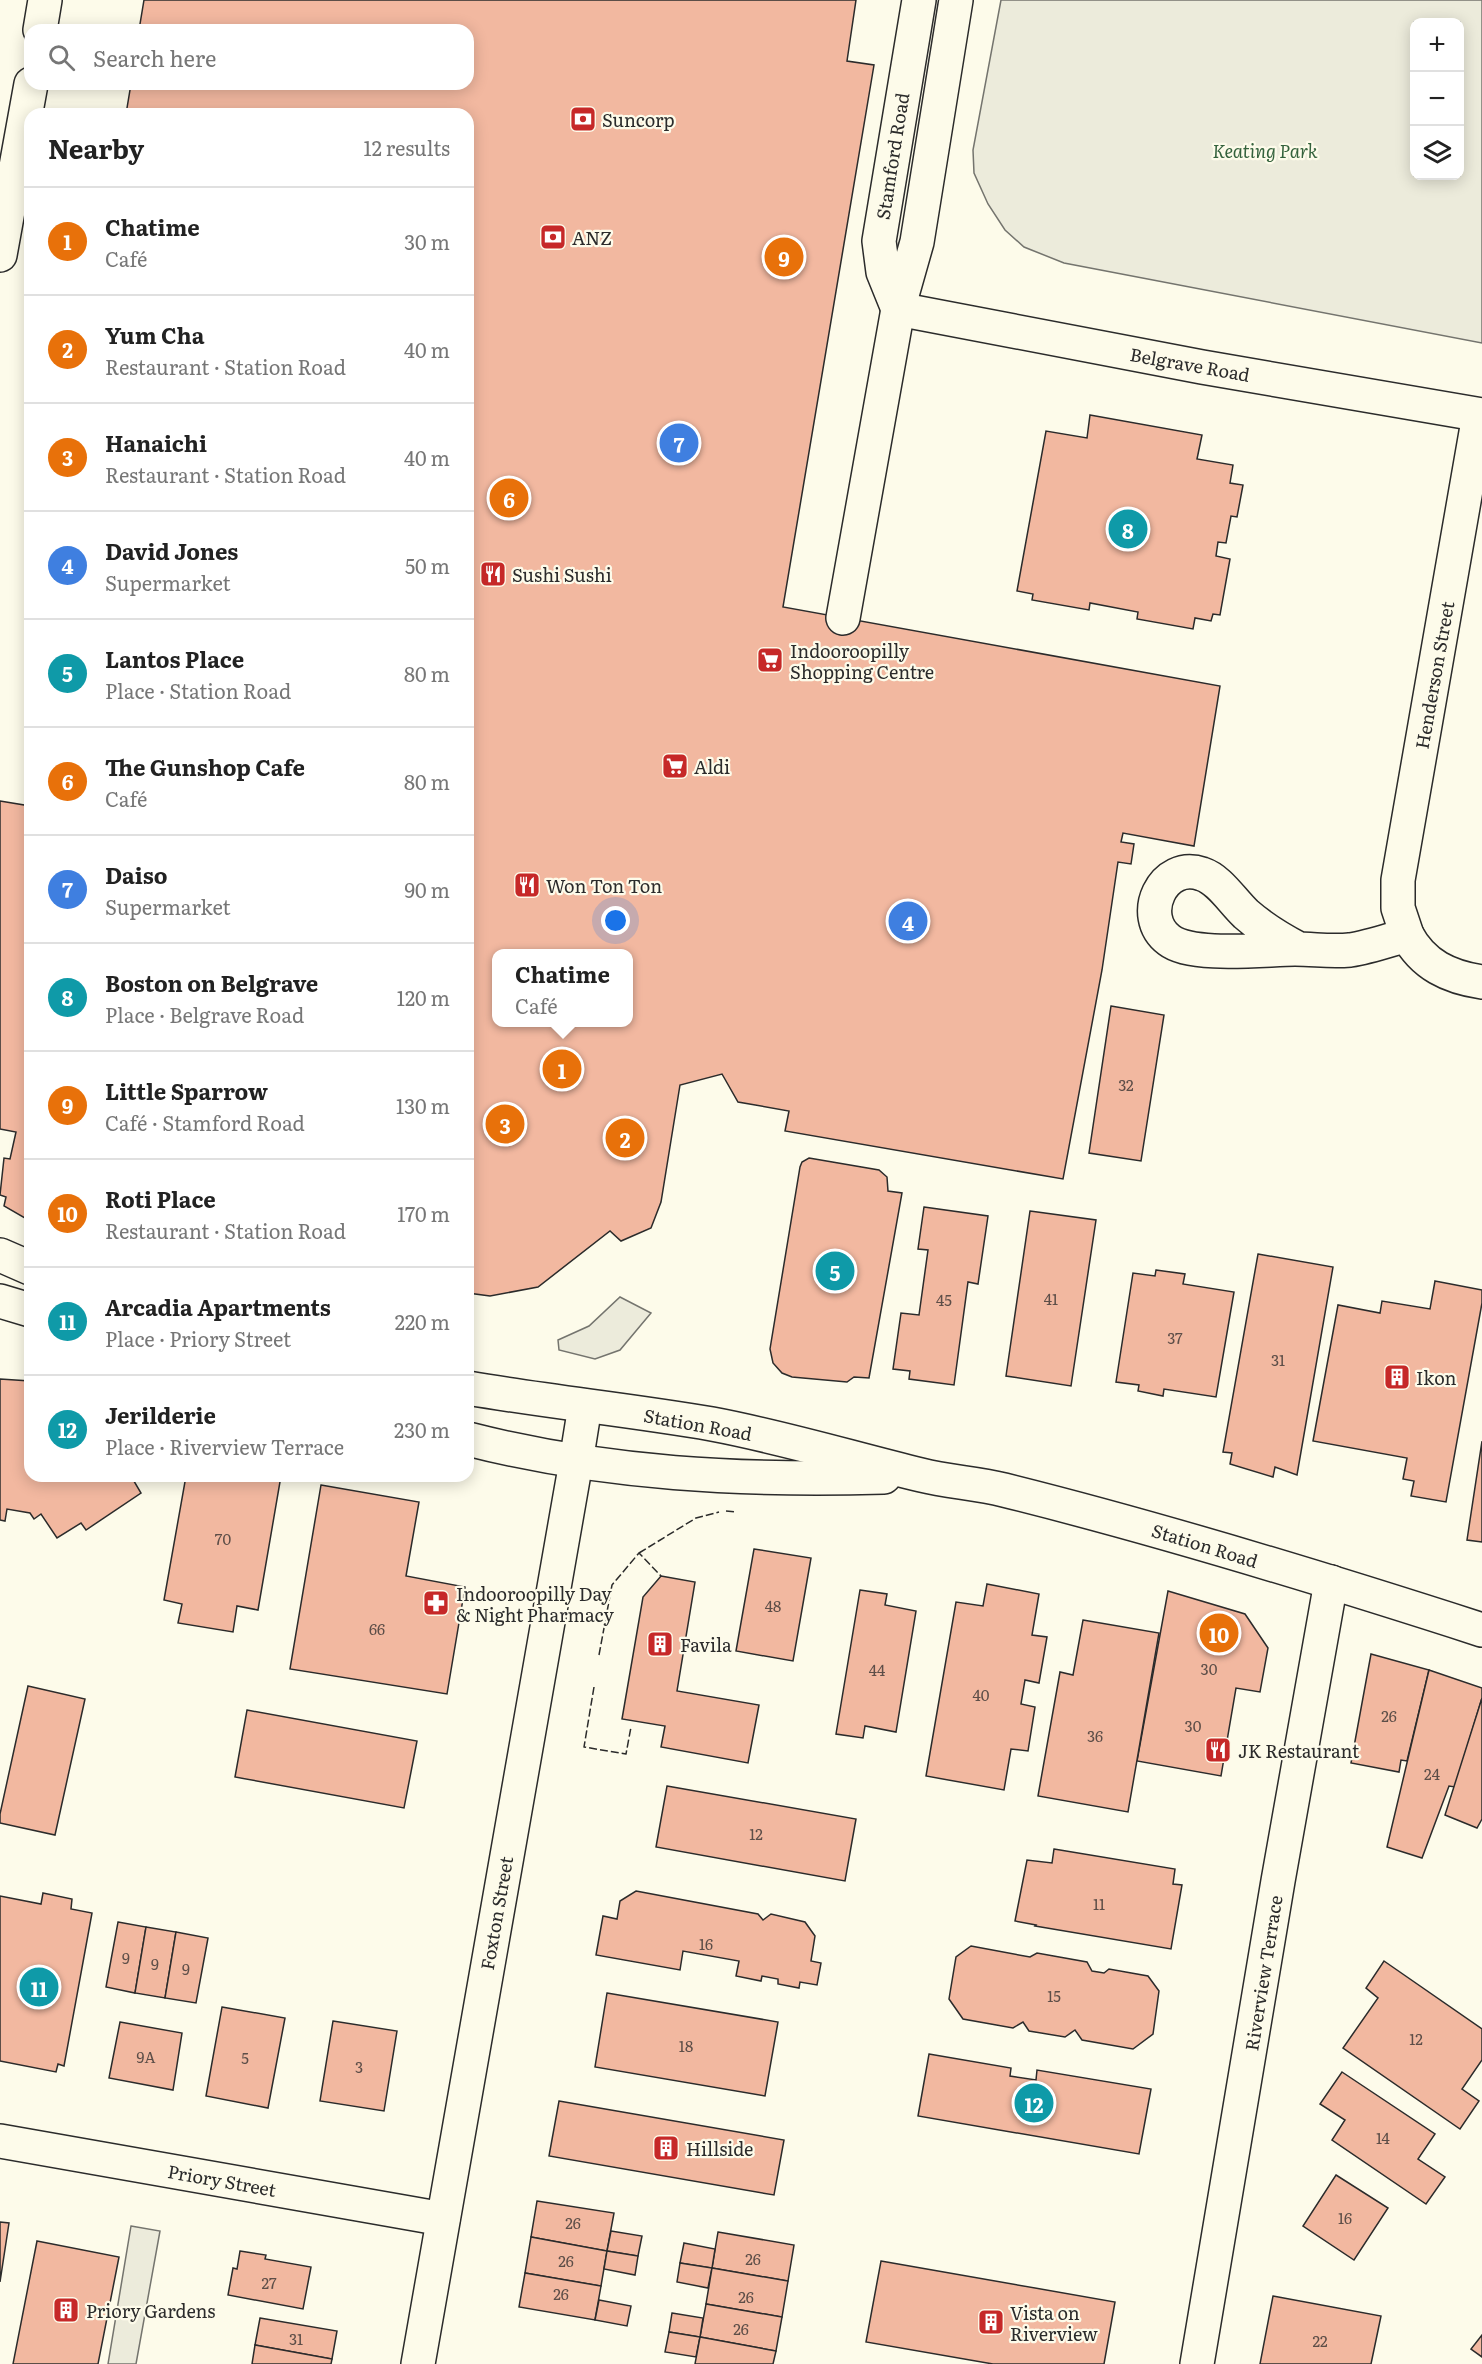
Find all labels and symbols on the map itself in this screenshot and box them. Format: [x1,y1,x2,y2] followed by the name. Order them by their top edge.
[869,90,915,222] street label: Stamford Road
[568,104,598,134] bank icon: Suncorp
[602,106,675,133] place label: Suncorp
[1212,137,1318,164] park label: Keating Park
[538,222,568,252] bank icon: ANZ
[572,224,612,251] place label: ANZ
[764,234,804,280] pin: 9
[1128,340,1252,388] street label: Belgrave Road
[660,420,698,466] pin: 7
[490,476,528,520] pin: 6
[1108,506,1148,552] pin: 8
[478,559,508,589] restaurant icon: Sushi Sushi
[512,561,612,588] place label: Sushi Sushi
[1408,598,1460,751] street label: Henderson Street
[790,637,934,685] place label: Indooroopilly Shopping Centre
[755,645,785,675] supermarket icon: Indooroopilly Shopping Centre
[660,751,690,781] supermarket icon: Aldi
[694,753,730,780] place label: Aldi
[512,870,542,900] restaurant icon: Won Ton Ton
[546,872,662,899] place label: Won Ton Ton
[888,898,928,944] pin: 4
[601,906,630,935] your location
[542,1046,582,1092] pin: 1
[1118,1073,1134,1096] house number: 32
[486,1102,524,1146] pin: 3
[606,1116,644,1160] pin: 2
[816,1248,854,1294] pin: 5
[1044,1287,1058,1310] house number: 41
[936,1288,952,1311] house number: 45
[1167,1326,1183,1349] house number: 37
[1271,1348,1285,1371] house number: 31
[1382,1362,1412,1392] building icon: Ikon
[1416,1364,1457,1391] place label: Ikon
[642,1401,754,1447] street label: Station Road
[1149,1516,1261,1574] street label: Station Road
[215,1527,231,1550] house number: 70
[456,1580,615,1628] place label: Indooroopilly Day & Night Pharmacy
[421,1588,451,1618] pharmacy icon: Indooroopilly Day & Night Pharmacy
[765,1594,781,1617] house number: 48
[1200,1610,1238,1656] pin: 10
[369,1617,385,1640] house number: 66
[645,1629,675,1659] building icon: Favila
[680,1631,732,1658] place label: Favila
[1201,1657,1218,1680] house number: 30
[869,1658,885,1681] house number: 44
[973,1683,990,1706] house number: 40
[1381,1704,1397,1727] house number: 26
[1185,1714,1202,1737] house number: 30
[1087,1724,1103,1747] house number: 36
[1203,1735,1233,1765] restaurant icon: JK Restaurant
[1238,1737,1360,1764] place label: JK Restaurant
[1424,1762,1440,1785] house number: 24
[749,1822,763,1845] house number: 12
[473,1853,519,1972] street label: Foxton Street
[1093,1892,1105,1915] house number: 11
[1237,1893,1289,2053] street label: Riverview Terrace
[699,1932,713,1955] house number: 16
[122,1946,130,1969] house number: 9
[151,1952,159,1975] house number: 9
[182,1957,190,1980] house number: 9
[20,1964,58,2010] pin: 11
[1047,1984,1061,2007] house number: 15
[1409,2027,1423,2050] house number: 12
[679,2034,693,2057] house number: 18
[137,2045,155,2068] house number: 9A
[241,2046,249,2069] house number: 5
[355,2055,363,2078] house number: 3
[1014,2080,1054,2126] pin: 12
[1376,2126,1390,2149] house number: 14
[651,2133,681,2163] building icon: Hillside
[686,2135,753,2162] place label: Hillside
[166,2157,279,2203] street label: Priory Street
[1338,2206,1352,2229] house number: 16
[565,2211,581,2234] house number: 26
[745,2247,761,2270] house number: 26
[558,2249,574,2272] house number: 26
[261,2271,277,2294] house number: 27
[553,2282,569,2305] house number: 26
[738,2285,754,2308] house number: 26
[51,2295,81,2325] building icon: Priory Gardens
[86,2297,215,2324] place label: Priory Gardens
[1010,2299,1098,2347] place label: Vista on Riverview
[976,2307,1006,2337] building icon: Vista on Riverview
[733,2317,749,2340] house number: 26
[289,2327,303,2350] house number: 31
[1312,2329,1328,2352] house number: 22

